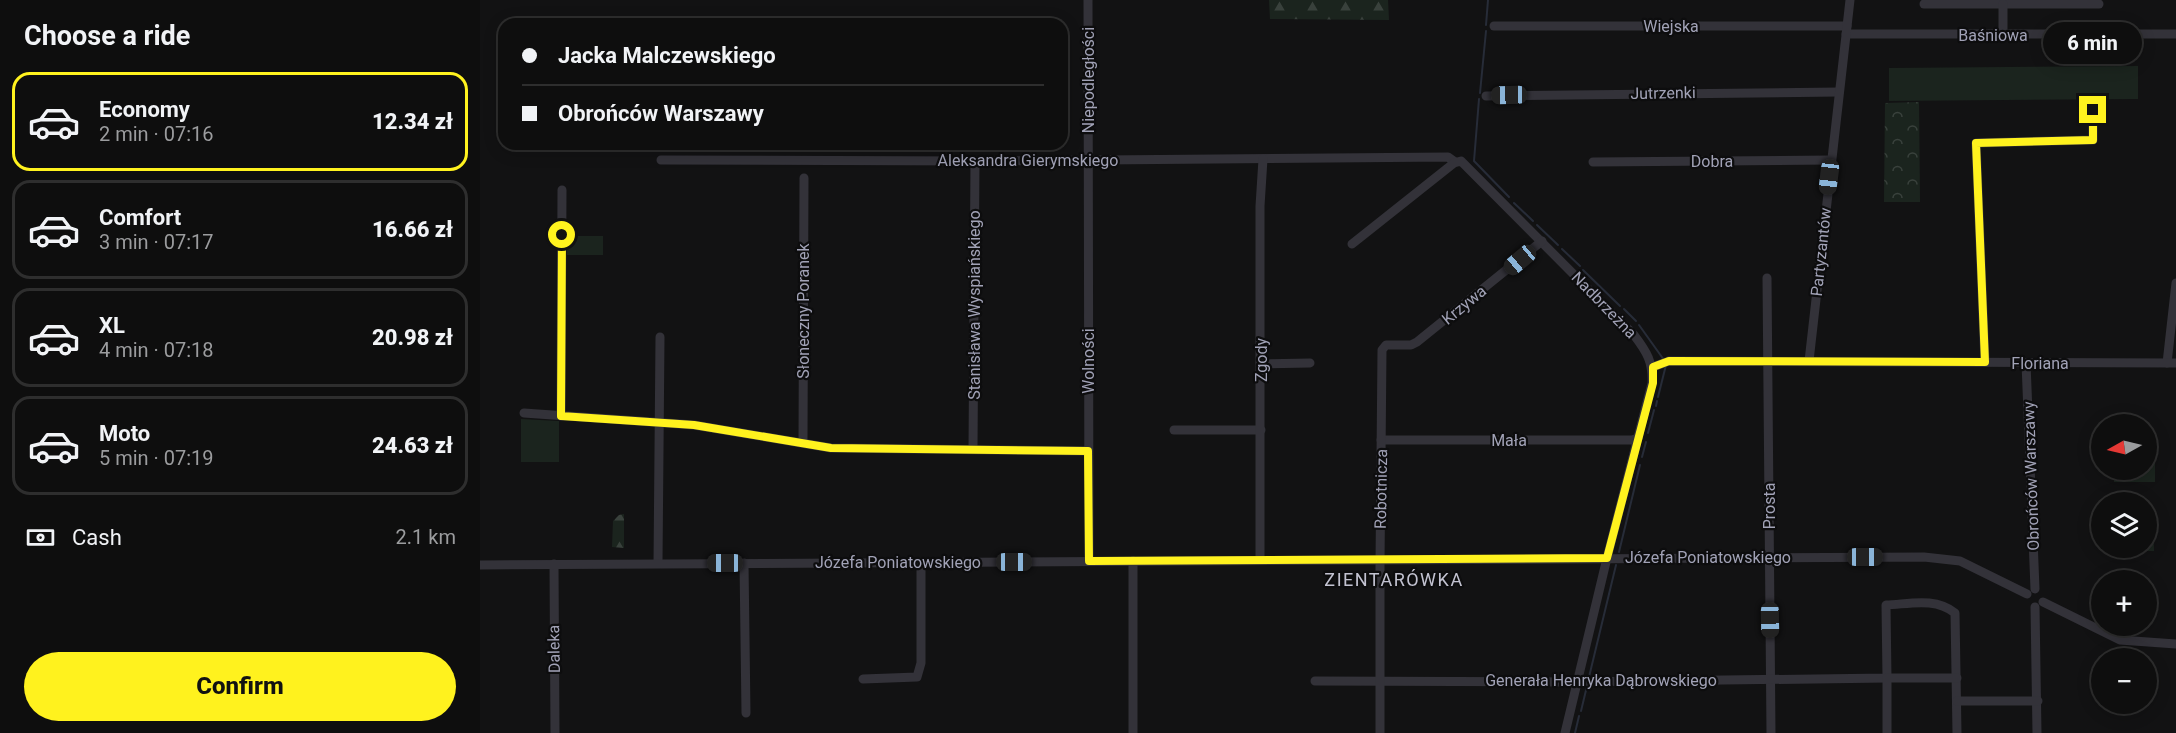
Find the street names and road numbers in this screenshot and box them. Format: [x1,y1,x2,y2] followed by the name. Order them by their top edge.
[1643,17,1699,36] street label: Wiejska
[1958,26,2028,45] street label: Baśniowa
[1079,27,1098,133] street label: Niepodległości
[1630,83,1696,103] street label: Jutrzenki
[938,151,1118,170] street label: Aleksandra Gierymskiego
[1691,152,1733,171] street label: Dobra
[1807,207,1835,297] street label: Partyzantów
[965,210,984,400] street label: Stanisława Wyspiańskiego
[794,242,813,379] street label: Słoneczny Poranek
[1568,268,1640,342] street label: Nadbrzeżna
[1438,281,1490,329] street label: Krzywa
[1079,328,1098,394] street label: Wolności
[1252,338,1271,382] street label: Zgody
[2011,354,2069,373] street label: Floriana
[2019,401,2043,551] street label: Obrońców Warszawy
[1491,431,1527,450] street label: Mała
[1371,449,1391,529] street label: Robotnicza
[1760,483,1779,529] street label: Prosta
[1625,548,1791,567] street label: Józefa Poniatowskiego
[815,553,981,572] street label: Józefa Poniatowskiego
[544,625,564,673] street label: Daleka
[1485,671,1717,690] street label: Generała Henryka Dąbrowskiego

